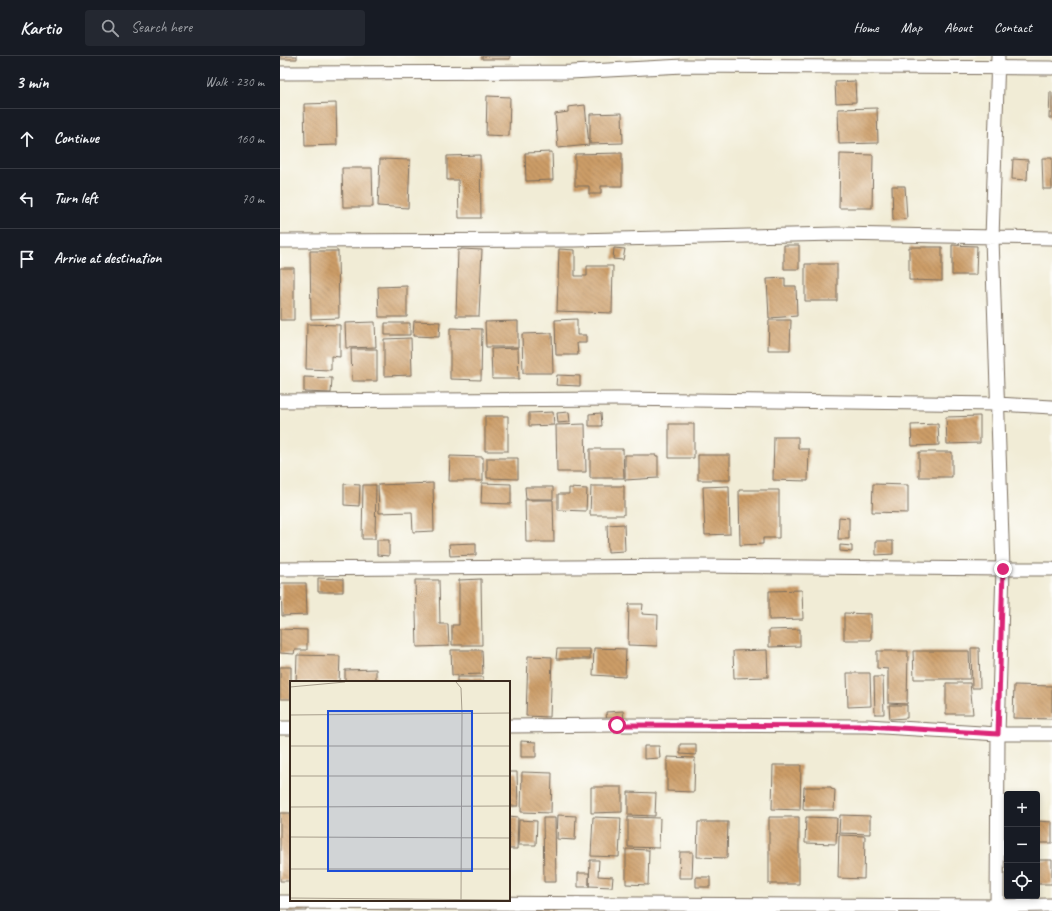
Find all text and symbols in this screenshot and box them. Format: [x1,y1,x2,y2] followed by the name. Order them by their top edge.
[85,10,365,46] search box
[20,16,61,40] text: Kartio
[99,17,121,39] icon: search
[131,18,192,37] text: Search here
[853,19,879,36] text: Home
[901,19,922,36] text: Map
[944,19,972,36] text: About
[994,19,1032,36] text: Contact
[16,72,49,93] text: 3 min
[205,74,264,90] text: Walk · 230 m
[16,128,38,150] icon: ahead
[54,129,99,148] text: Continue
[236,131,264,147] text: 160 m
[16,188,38,210] icon: left
[54,189,97,208] text: Turn left
[242,191,264,207] text: 70 m
[16,248,38,270] icon: arrive
[54,249,161,268] text: Arrive at destination
[994,560,1012,578] route end
[290,681,510,901] inset map
[608,716,626,734] route start
[1004,791,1040,899] map controls
[1004,791,1040,827] button: +
[1004,827,1040,863] button: −
[1004,863,1040,899] button: locate

